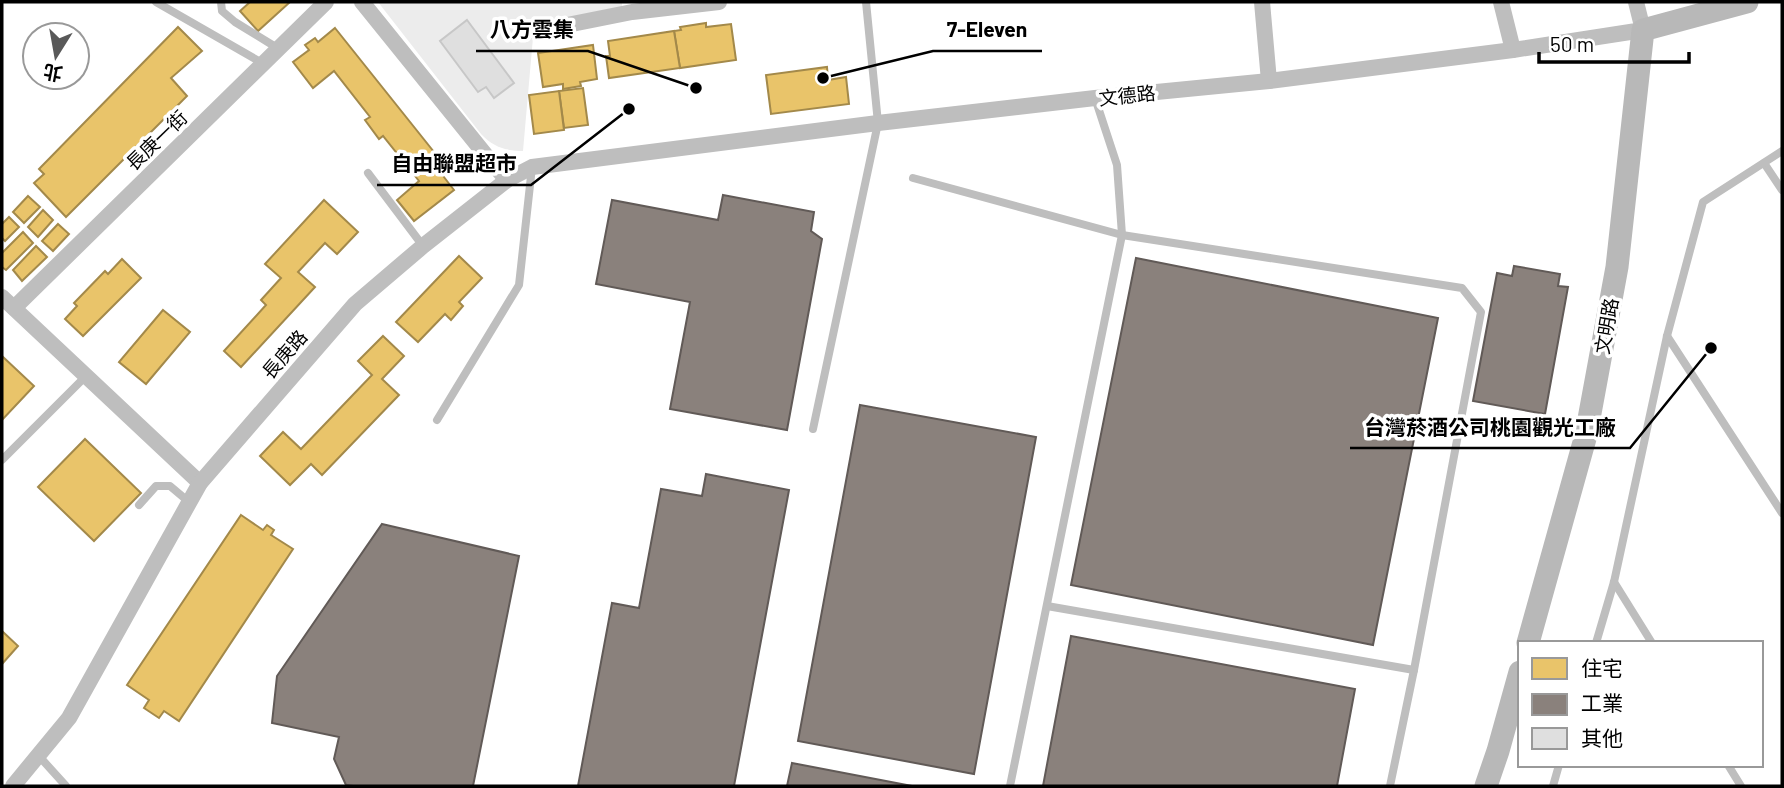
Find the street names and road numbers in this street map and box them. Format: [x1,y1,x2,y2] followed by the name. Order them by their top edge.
[1097,81,1157,109] street label: 文德路
[121,105,191,175] street label: 長庚一街
[1590,296,1622,356] street label: 文明路
[257,325,311,383] street label: 長庚路

